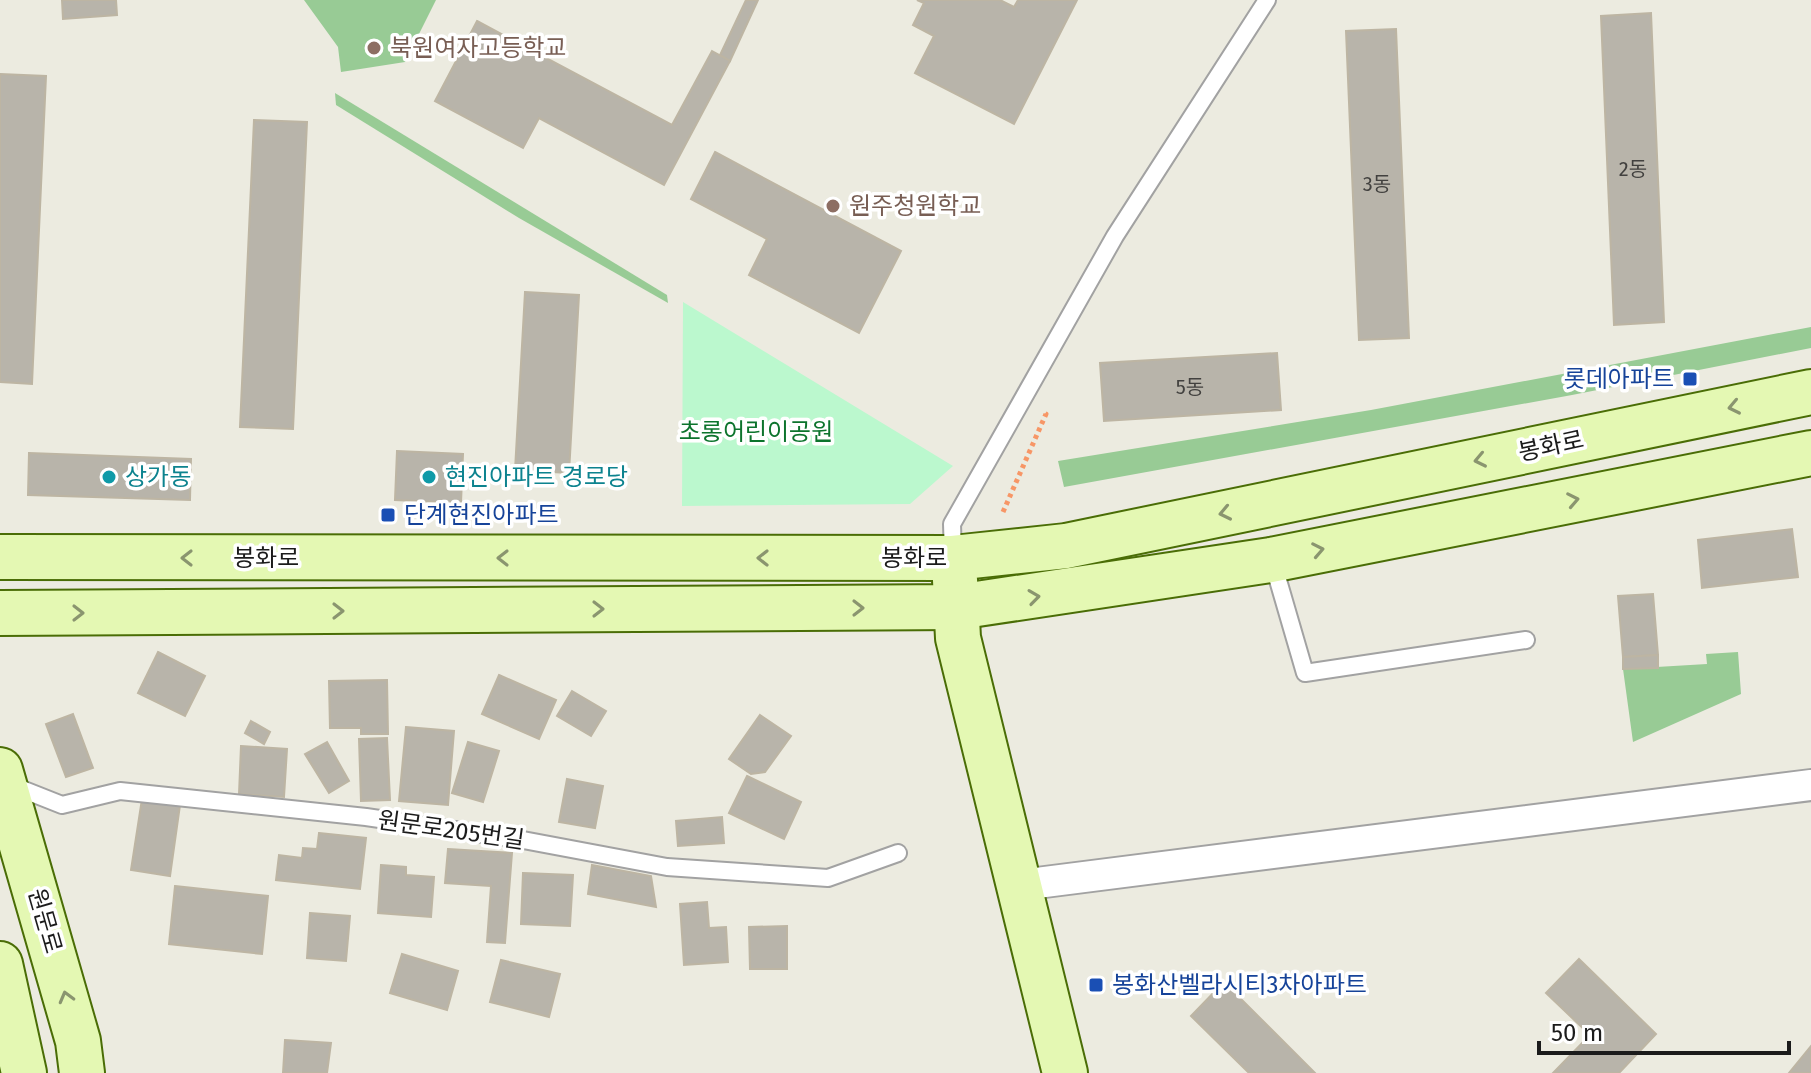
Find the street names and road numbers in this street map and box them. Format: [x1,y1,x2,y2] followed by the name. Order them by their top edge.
[1516,425,1586,467] street label: 봉화로
[233,544,299,572] street label: 봉화로
[881,544,947,572] street label: 봉화로
[376,806,526,854] street label: 원문로205번길
[22,885,68,957] street label: 원문로

